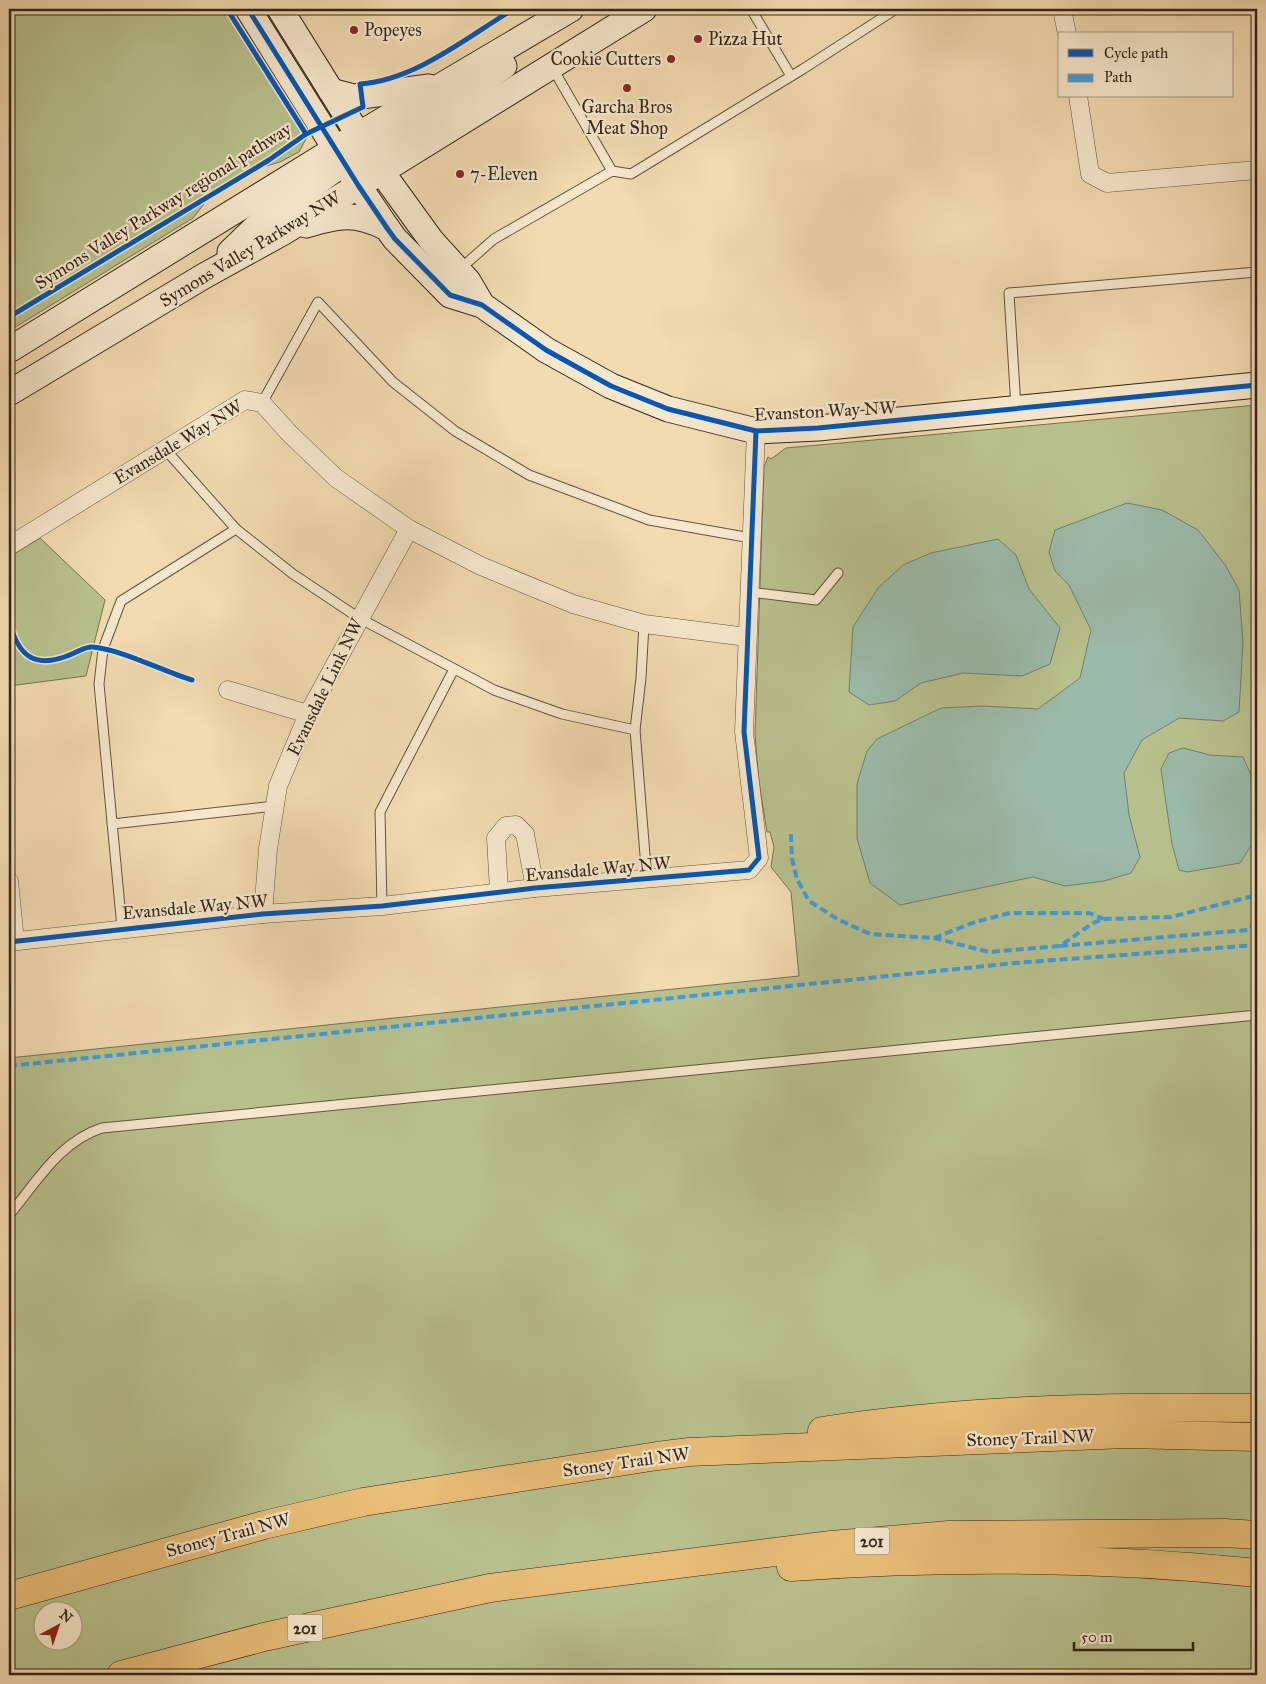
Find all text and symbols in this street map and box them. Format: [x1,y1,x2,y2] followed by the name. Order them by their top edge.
[364,19,422,41] place label: Popeyes
[348,24,360,36] marker: Popeyes
[708,28,783,50] place label: Pizza Hut
[1058,32,1234,98] legend
[692,33,704,45] marker: Pizza Hut
[1104,44,1169,62] text: Cycle path
[550,48,661,70] place label: Cookie Cutters
[665,53,677,65] marker: Cookie Cutters
[1104,68,1133,86] text: Path
[621,82,633,94] marker: Garcha Bros Meat Shop
[582,96,672,139] place label: Garcha Bros Meat Shop
[31,117,296,295] street label: Symons Valley Parkway regional pathway
[470,163,538,185] place label: 7-Eleven
[454,168,466,180] marker: 7-Eleven
[155,186,345,312] street label: Symons Valley Parkway NW
[110,394,247,489] street label: Evansdale Way NW
[753,396,898,426] street label: Evanston Way NW
[282,614,368,759] street label: Evansdale Link NW
[524,852,673,886] street label: Evansdale Way NW
[121,890,270,924] street label: Evansdale Way NW
[966,1425,1095,1451] street label: Stoney Trail NW
[561,1442,692,1482] street label: Stoney Trail NW
[163,1508,293,1562] street label: Stoney Trail NW
[854,1528,890,1554] road number: 201
[32,1602,82,1652] north arrow
[56,1606,76,1627] text: N
[288,1615,322,1642] road number: 201
[1074,1619,1192,1651] scale bar
[1081,1628,1113,1646] text: 50 m

